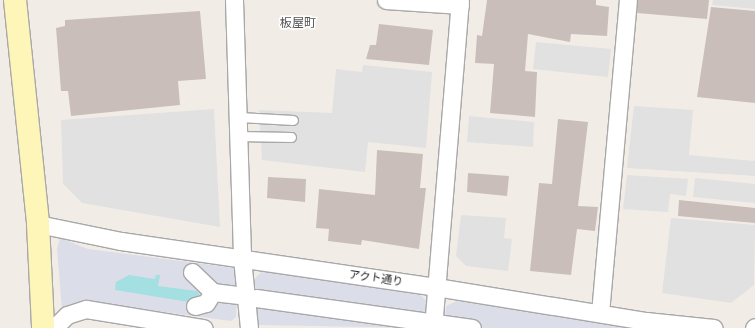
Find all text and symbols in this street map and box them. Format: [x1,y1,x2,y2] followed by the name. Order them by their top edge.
[280,16,316,30] district label: 板屋町
[348,268,404,288] street label: アクト通り

